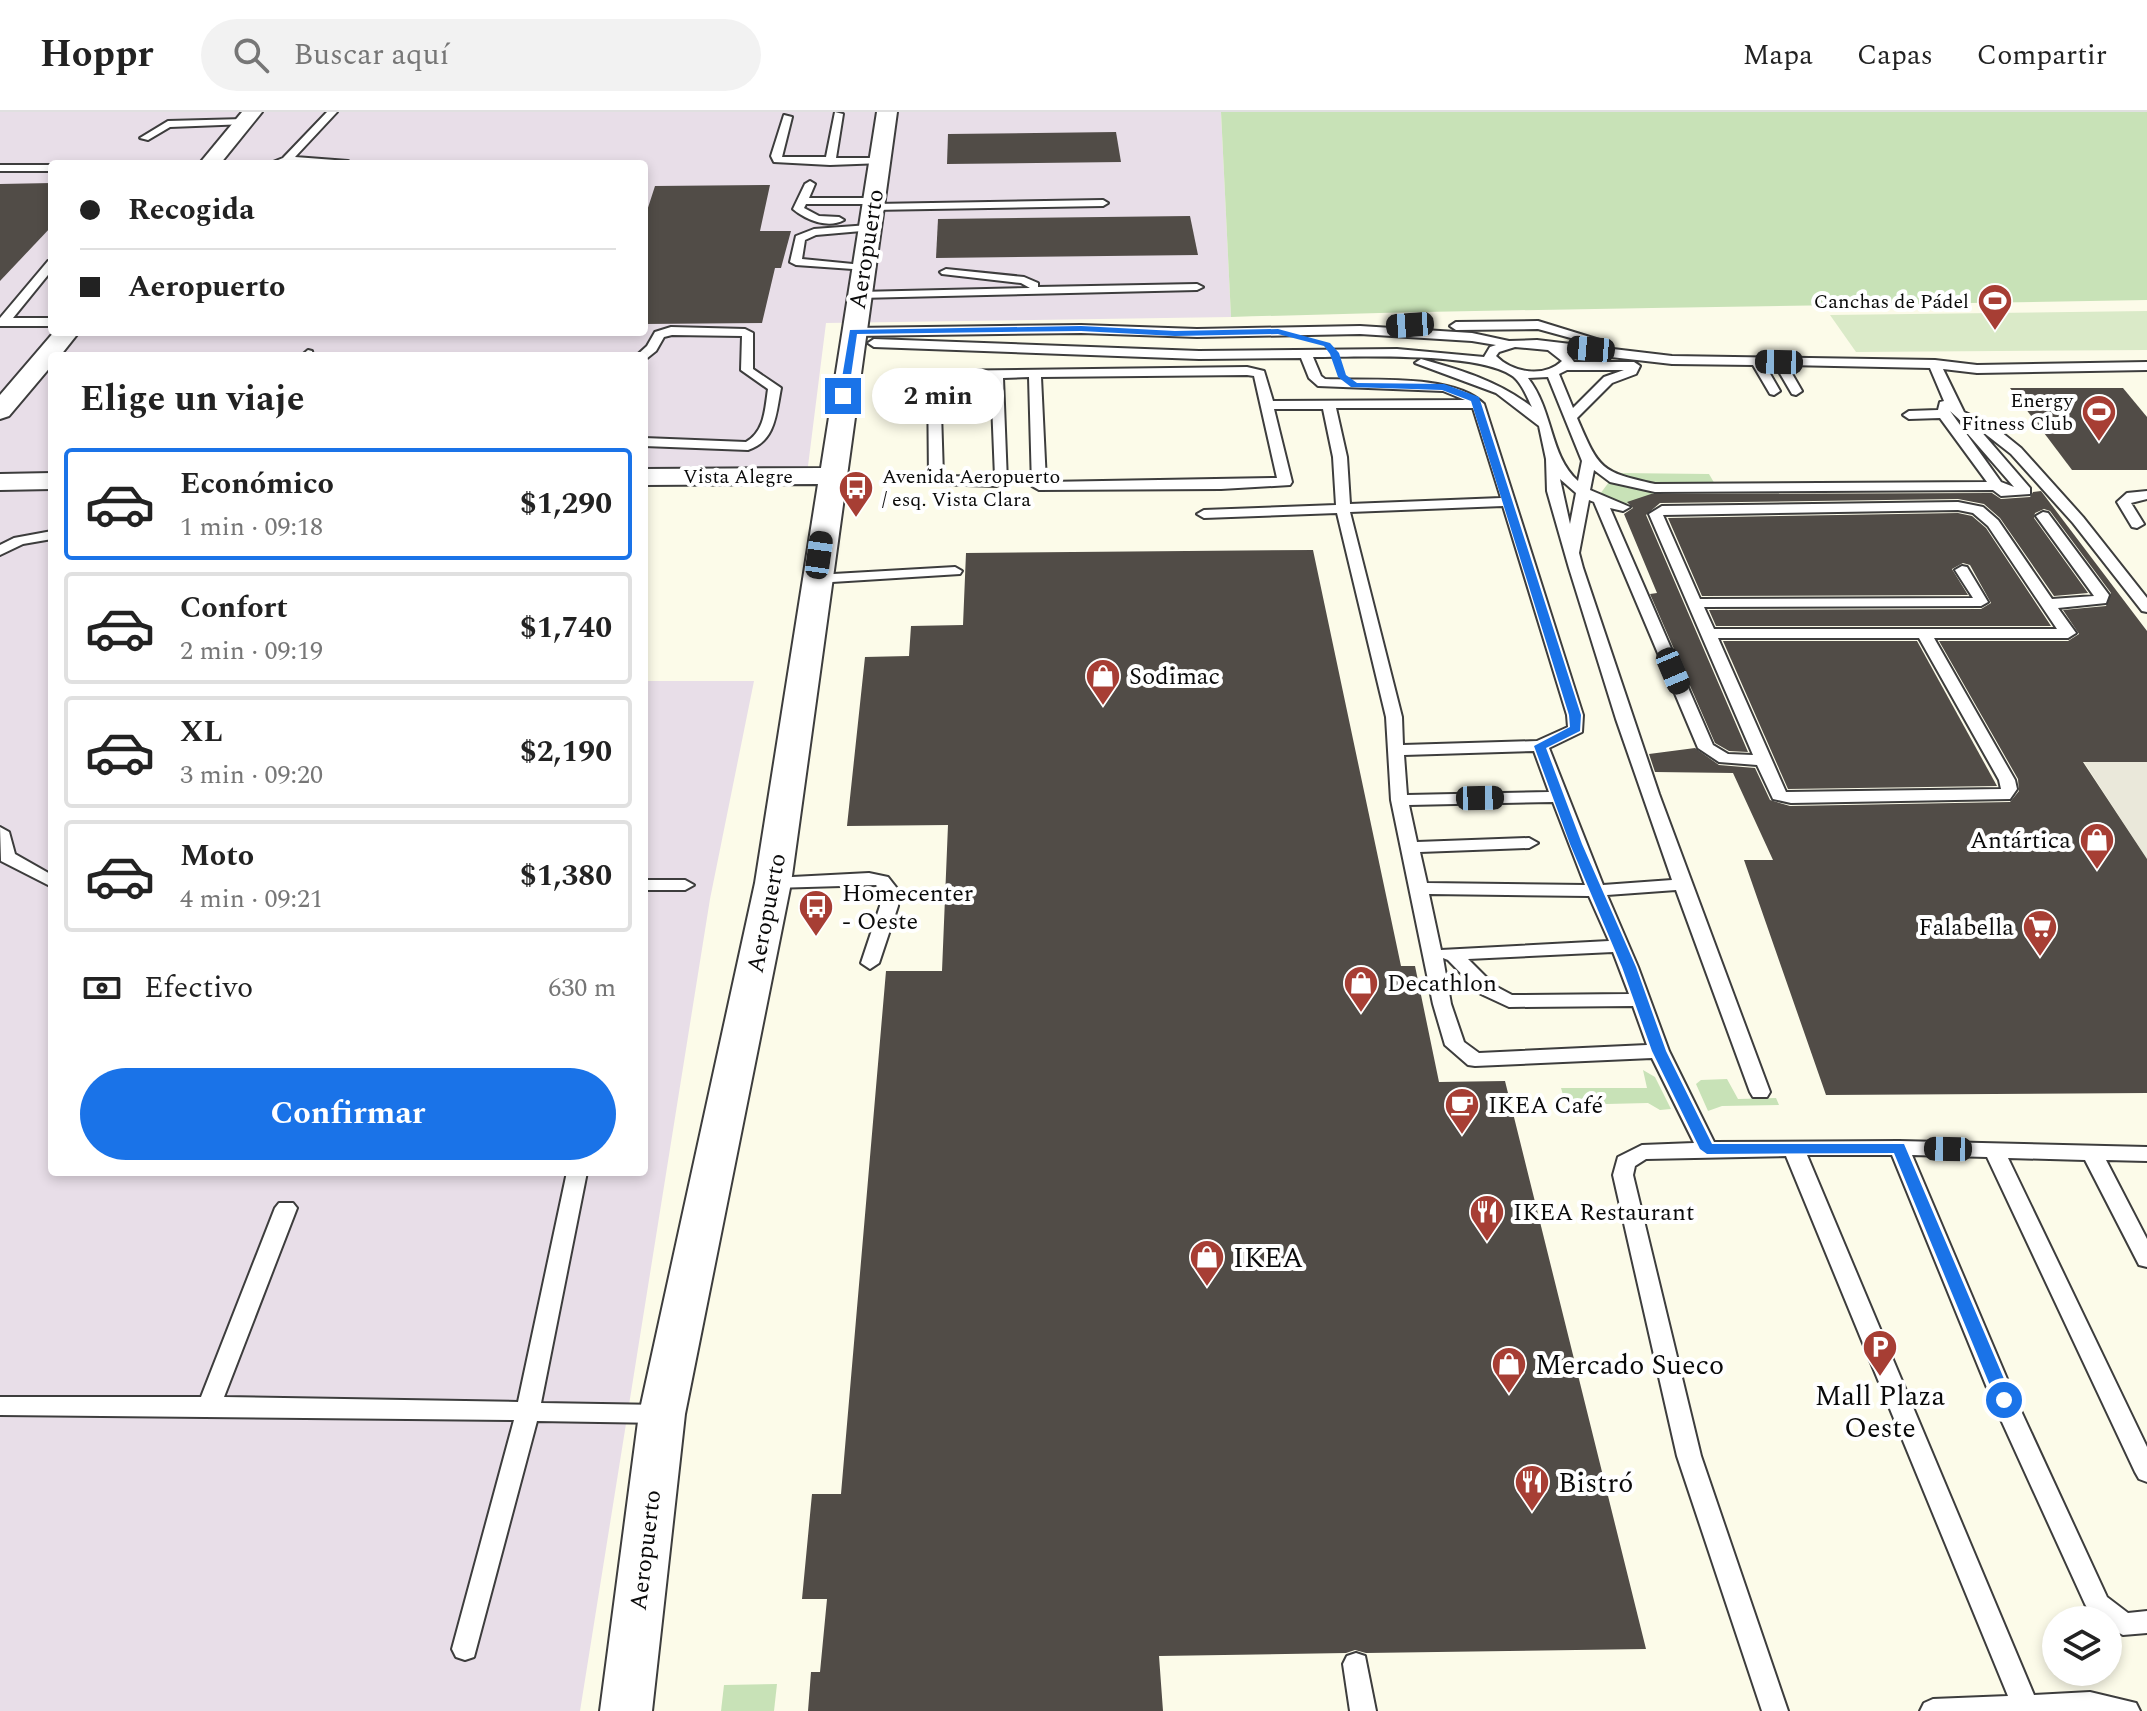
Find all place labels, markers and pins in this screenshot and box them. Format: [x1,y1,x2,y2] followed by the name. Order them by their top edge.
[1976,282,2014,332] sports icon: Canchas de Pádel
[1814,287,1969,317] place label: Canchas de Pádel
[1961,386,2074,439] place label: Energy Fitness Club
[2080,393,2118,443] sports icon: Energy Fitness Club
[882,462,1060,515] place label: Avenida Aeropuerto / esq. Vista Clara
[837,469,875,519] bus stop icon: Avenida Aeropuerto / esq. Vista Clara
[1084,657,1122,707] shop icon: Sodimac
[1129,659,1220,695] place label: Sodimac
[2078,821,2116,871] shop icon: Antártica
[1970,823,2071,859] place label: Antártica
[842,876,973,940] place label: Homecenter - Oeste
[797,888,835,938] bus stop icon: Homecenter - Oeste
[2021,908,2059,958] supermarket icon: Falabella
[1918,910,2014,946] place label: Falabella
[1342,964,1380,1014] shop icon: Decathlon
[1387,966,1497,1002] place label: Decathlon
[1443,1086,1481,1136] cafe icon: IKEA Café
[1488,1088,1603,1124] place label: IKEA Café
[1468,1193,1506,1243] restaurant icon: IKEA Restaurant
[1513,1195,1695,1231] place label: IKEA Restaurant
[1233,1237,1303,1280] place label: IKEA
[1188,1238,1226,1288] shop icon: IKEA
[1861,1328,1899,1378] parking icon: Mall Plaza Oeste
[1535,1344,1724,1387] place label: Mercado Sueco
[1490,1345,1528,1395] shop icon: Mercado Sueco
[1815,1375,1946,1450] place label: Mall Plaza Oeste
[1558,1462,1633,1505] place label: Bistró
[1513,1463,1551,1513] restaurant icon: Bistró

